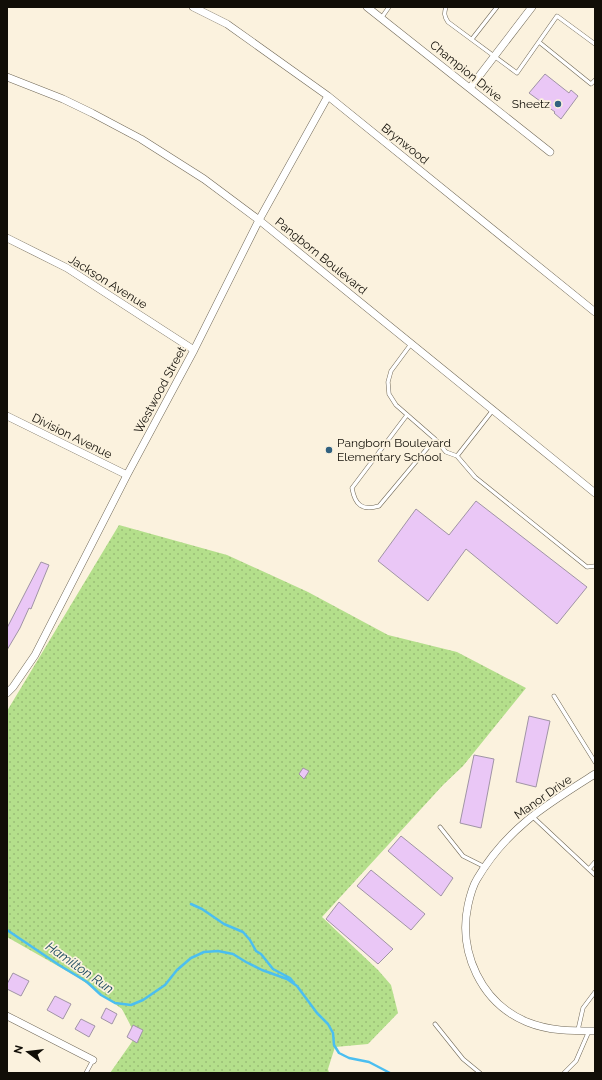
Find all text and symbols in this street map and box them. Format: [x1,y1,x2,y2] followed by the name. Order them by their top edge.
[427,38,505,104] street label: Champion Drive
[512,97,550,111] place label: Sheetz
[553,99,563,109] marker: Sheetz
[379,121,431,167] street label: Brynwood
[272,215,370,297] street label: Pangborn Boulevard
[66,252,150,312] street label: Jackson Avenue
[131,344,189,436] street label: Westwood Street
[30,411,114,461] street label: Division Avenue
[337,436,451,464] place label: Pangborn Boulevard Elementary School
[324,445,334,455] marker: Pangborn Boulevard Elementary School
[512,772,574,822] street label: Manor Drive
[43,939,116,996] water label: Hamilton Run
[8,1032,48,1072] north arrow
[11,1044,26,1055] text: N

